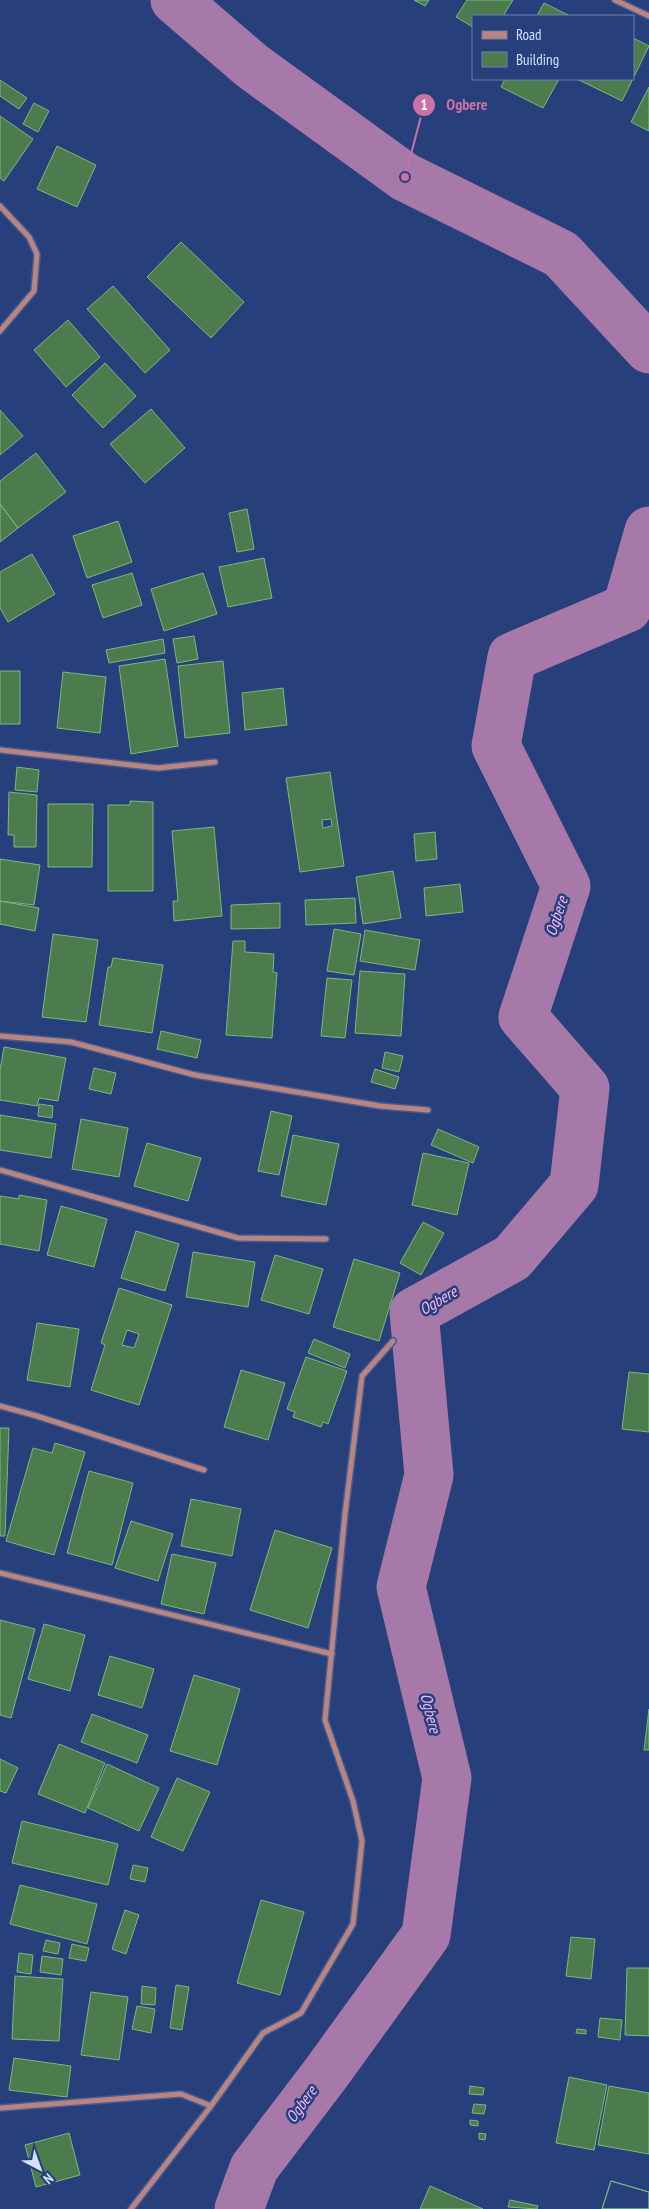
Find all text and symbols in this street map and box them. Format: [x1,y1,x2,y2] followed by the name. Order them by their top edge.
[472,15,634,80] legend
[516,25,542,44] text: Road
[516,50,559,69] text: Building
[411,89,498,120] callout: Ogbere
[446,94,488,114] text: Ogbere
[420,95,428,114] text: 1
[540,892,572,938] water label: Ogbere
[416,1280,462,1319] water label: Ogbere
[416,1691,446,1736] water label: Ogbere
[281,2081,322,2126] water label: Ogbere
[15,2144,65,2194] north arrow
[40,2170,57,2188] text: N

